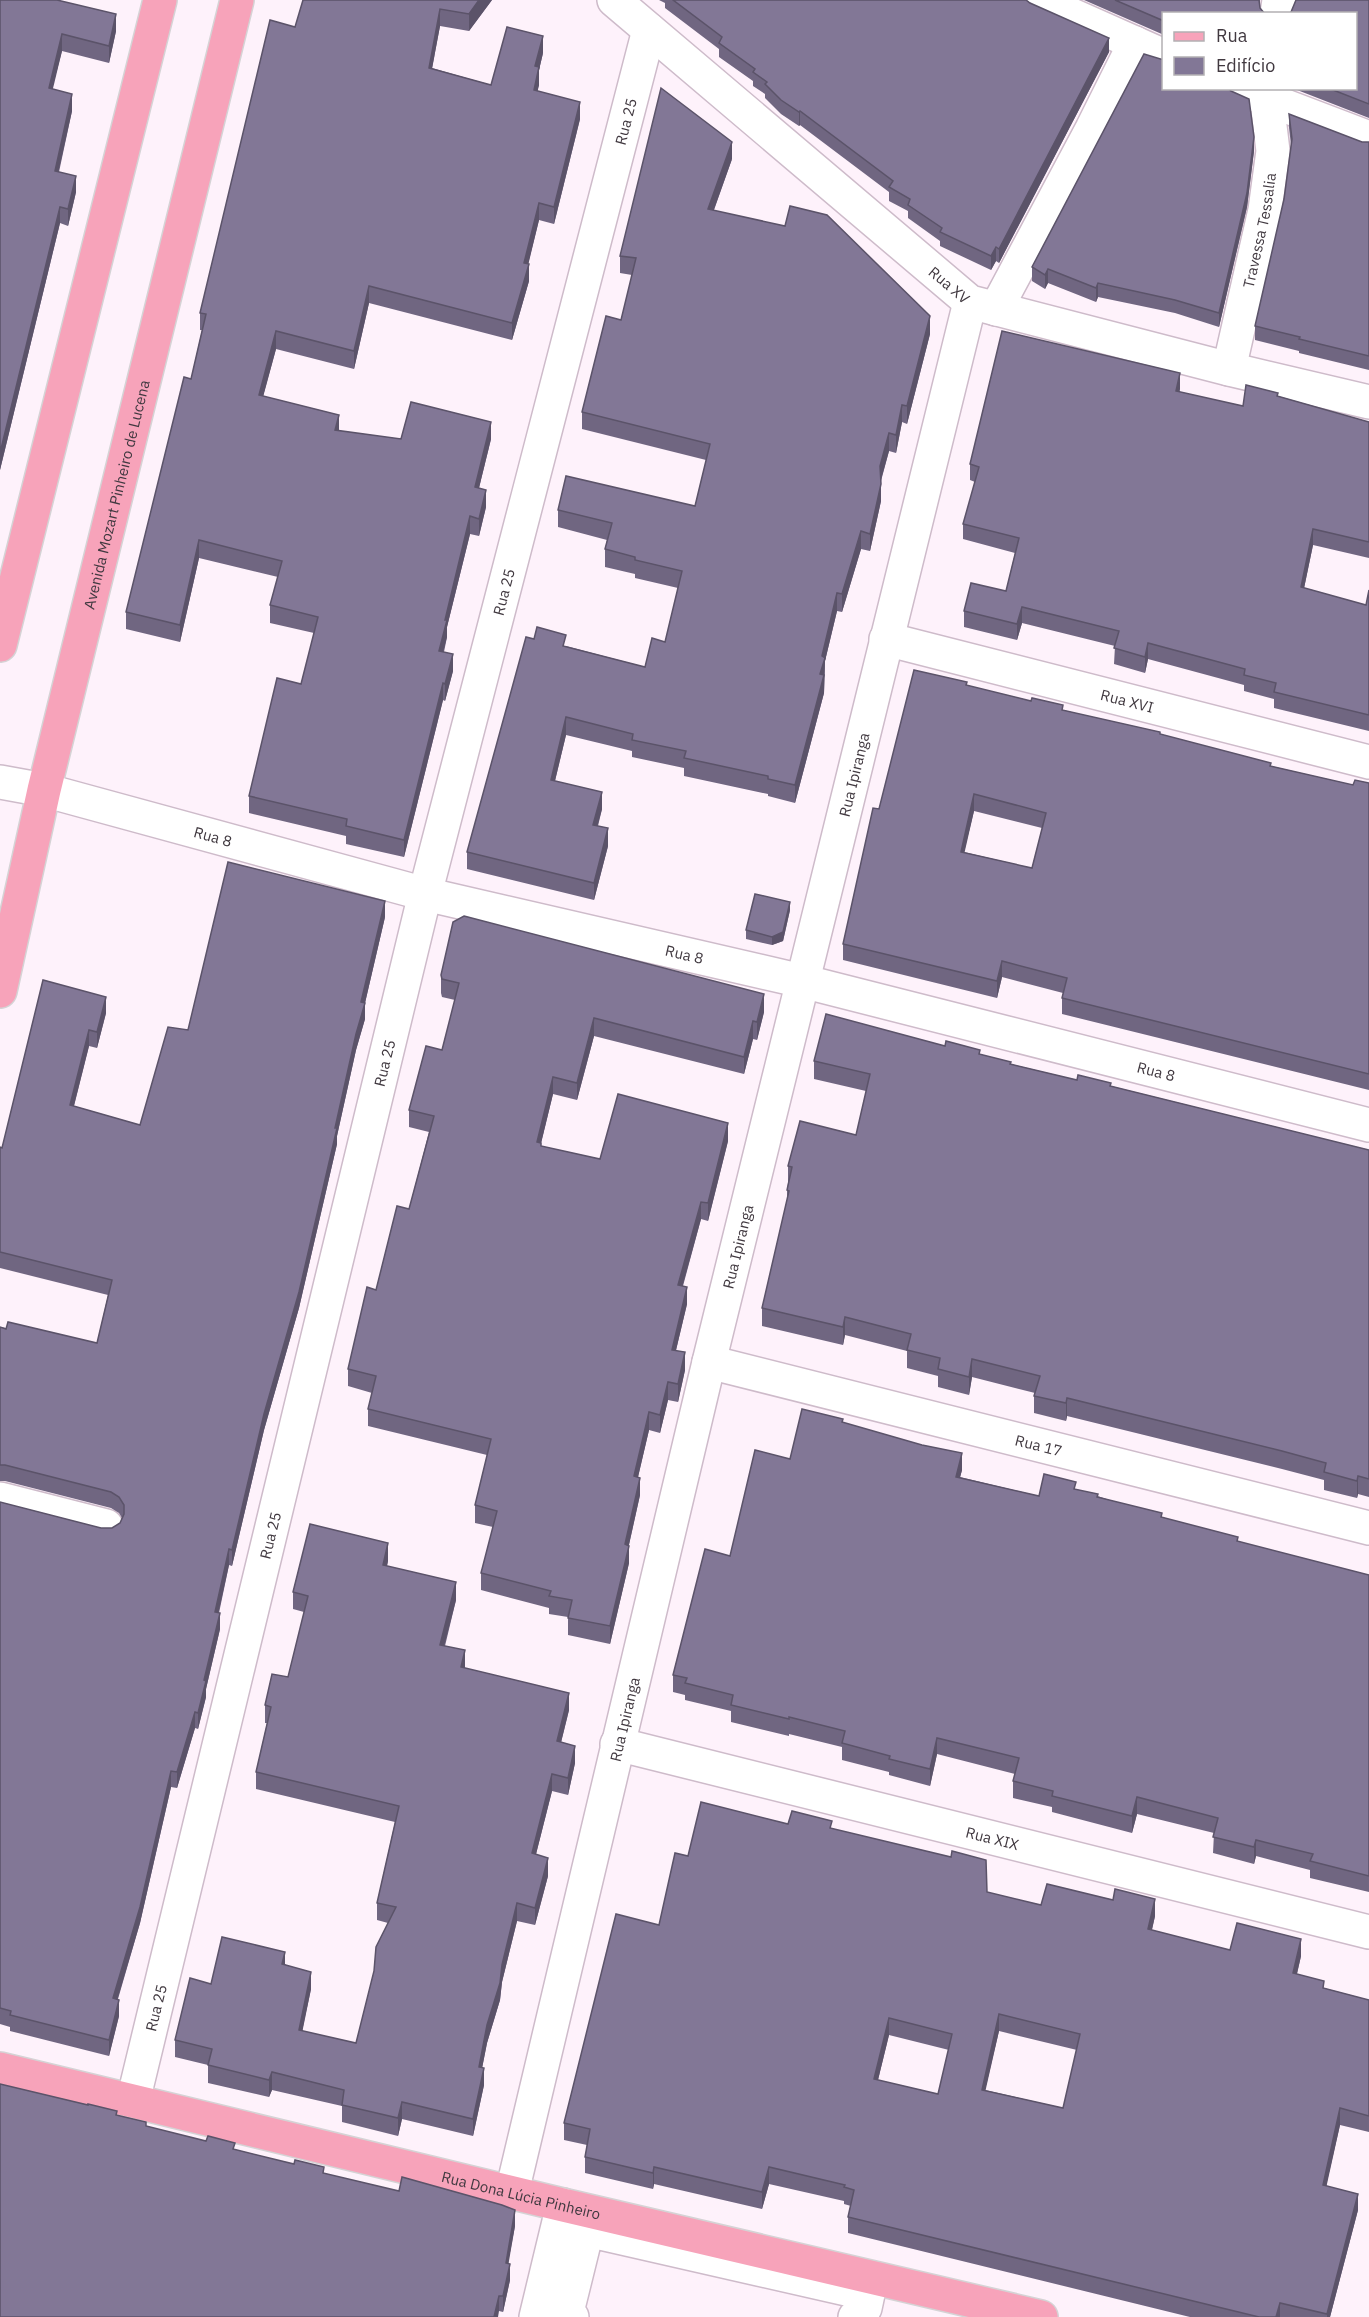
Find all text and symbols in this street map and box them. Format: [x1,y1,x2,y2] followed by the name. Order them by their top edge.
[1162,12,1357,90] legend
[1216,24,1248,47] text: Rua
[1216,54,1275,77] text: Edifício
[610,96,640,147] street label: Rua 25
[1238,172,1279,290] street label: Travessa Tessalia
[925,262,974,307] street label: Rua XV
[79,378,153,611] street label: Avenida Mozart Pinheiro de Lucena
[488,566,519,617] street label: Rua 25
[1099,685,1156,716] street label: Rua XVI
[834,731,873,819] street label: Rua Ipiranga
[192,822,234,850] street label: Rua 8
[664,940,706,967] street label: Rua 8
[369,1038,399,1088] street label: Rua 25
[1135,1057,1177,1085] street label: Rua 8
[718,1202,757,1291] street label: Rua Ipiranga
[1013,1430,1064,1460] street label: Rua 17
[255,1510,285,1561] street label: Rua 25
[605,1675,643,1763] street label: Rua Ipiranga
[964,1822,1021,1854] street label: Rua XIX
[141,1982,170,2033] street label: Rua 25
[440,2167,602,2223] street label: Rua Dona Lúcia Pinheiro

